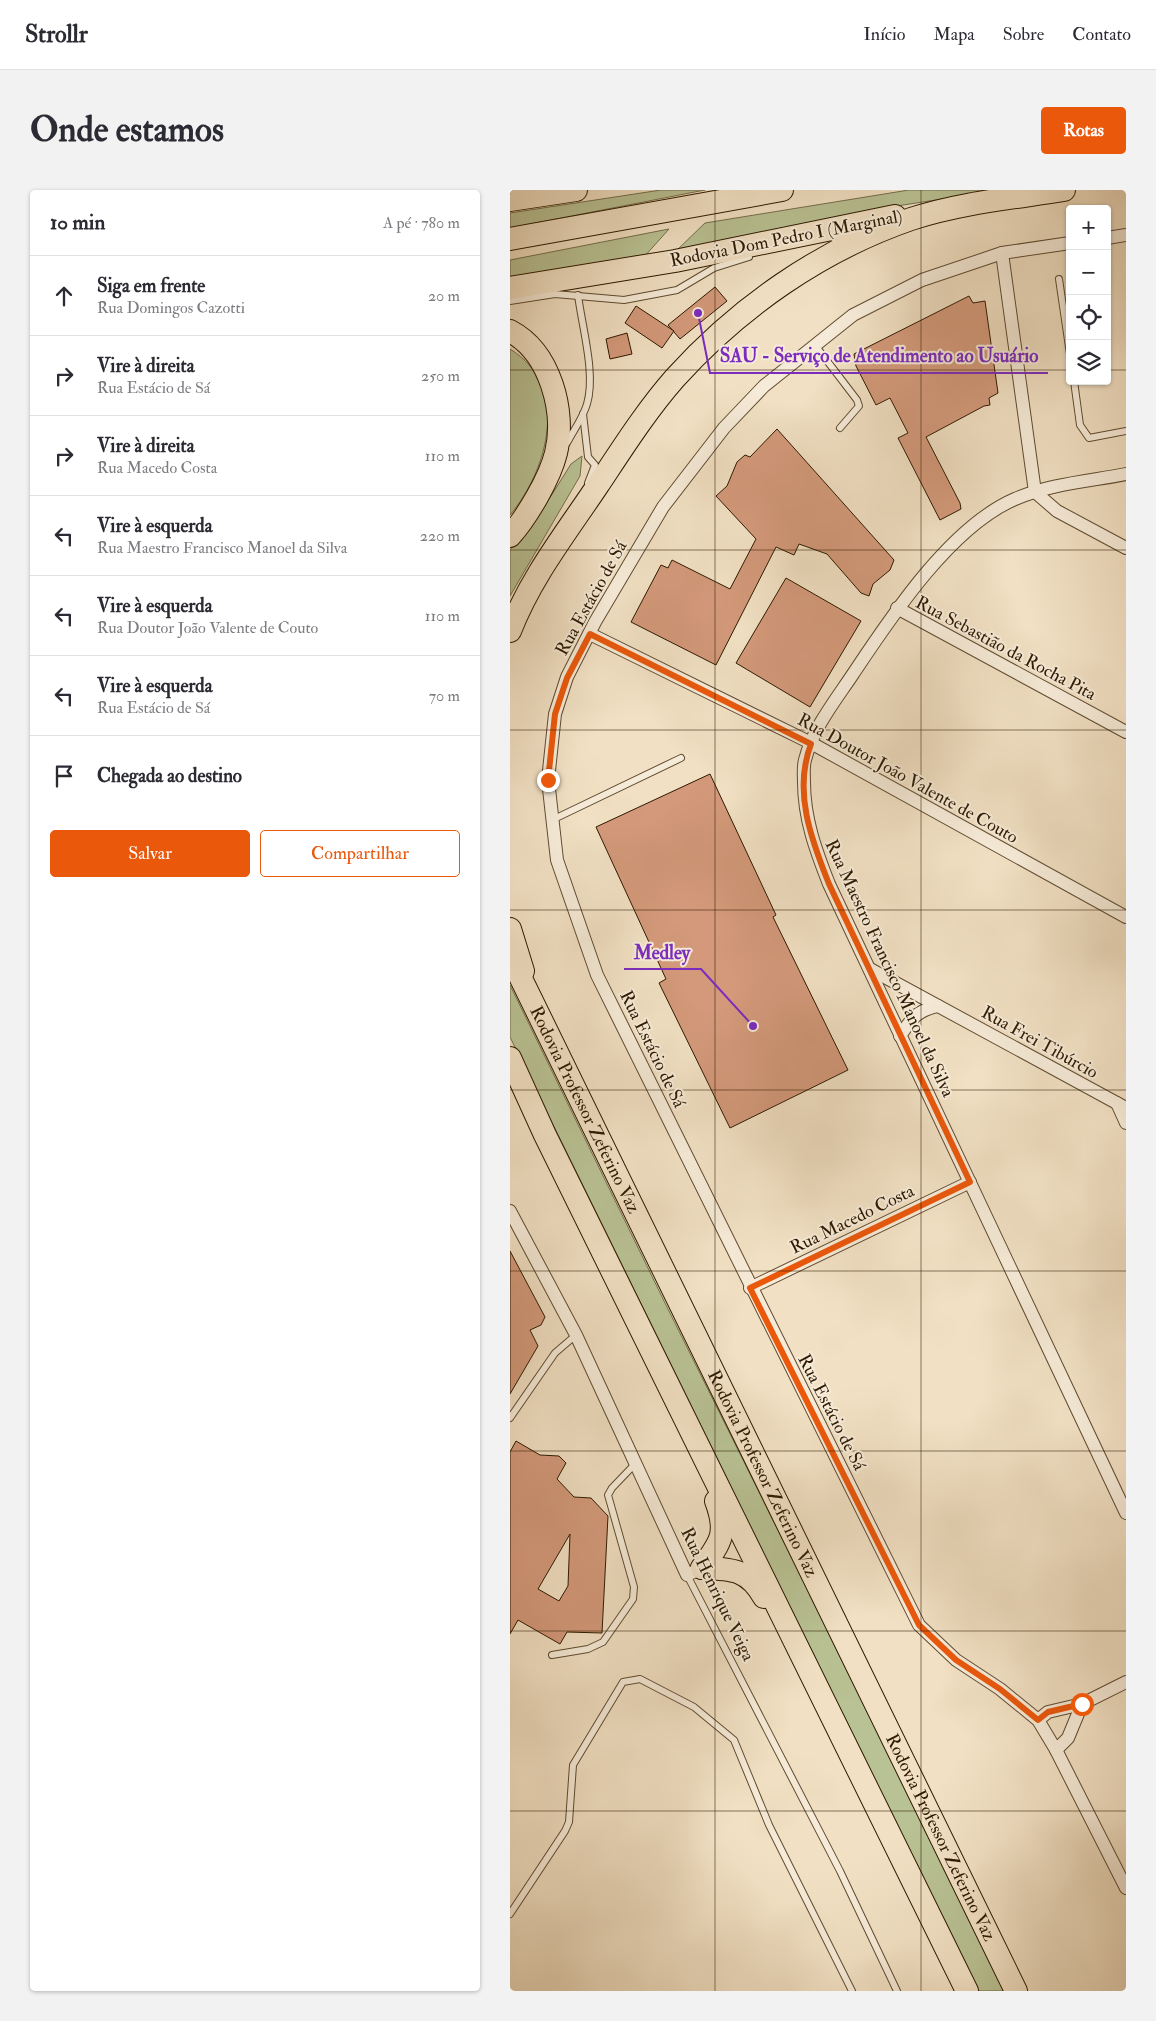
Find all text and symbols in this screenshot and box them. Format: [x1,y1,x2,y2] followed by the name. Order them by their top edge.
[25,19,88,50] text: Strollr
[864,23,905,46] text: Início
[933,23,975,46] text: Mapa
[1003,23,1044,46] text: Sobre
[1072,23,1131,46] text: Contato
[1041,107,1126,154] button: Rotas
[30,108,224,152] text: Onde estamos
[668,205,904,272] street label: Rodovia Dom Pedro I (Marginal)
[1066,205,1111,385] map controls
[1066,205,1111,250] button: +
[50,209,105,236] text: 10 min
[383,213,460,233] text: A pé · 780 m
[1066,250,1111,295] button: −
[97,274,205,298] text: Siga em frente
[50,282,78,310] icon: ahead
[428,286,460,306] text: 20 m
[1066,295,1111,340] button: locate
[97,298,245,318] text: Rua Domingos Cazotti
[710,339,1048,373] callout: SAU - Serviço de Atendimento ao Usuário
[1066,340,1111,385] button: layers
[720,344,1038,368] text: SAU - Serviço de Atendimento ao Usuário
[97,354,194,378] text: Vire à direita
[50,362,78,390] icon: right
[421,366,460,386] text: 250 m
[97,378,210,398] text: Rua Estácio de Sá
[97,434,194,458] text: Vire à direita
[50,442,78,470] icon: right
[425,446,460,466] text: 110 m
[97,458,217,478] text: Rua Macedo Costa
[97,514,212,538] text: Vire à esquerda
[50,522,78,550] icon: left
[420,526,460,546] text: 220 m
[550,536,633,660] street label: Rua Estácio de Sá
[97,538,347,558] text: Rua Maestro Francisco Manoel da Silva
[911,591,1101,706] street label: Rua Sebastião da Rocha Pita
[97,594,212,618] text: Vire à esquerda
[50,602,78,630] icon: left
[425,606,460,626] text: 110 m
[97,618,318,638] text: Rua Doutor João Valente de Couto
[97,674,212,698] text: Vire à esquerda
[50,682,78,710] icon: left
[429,686,460,706] text: 70 m
[97,698,210,718] text: Rua Estácio de Sá
[793,708,1022,849] street label: Rua Doutor João Valente de Couto
[50,762,78,790] icon: arrive
[97,764,242,788] text: Chegada ao destino
[537,769,560,792] route end
[50,830,250,877] button: Salvar
[260,830,460,877] button: Compartilhar
[820,836,960,1101] street label: Rua Maestro Francisco Manoel da Silva
[624,935,701,969] callout: Medley
[633,941,691,966] text: Medley
[614,987,691,1112] street label: Rua Estácio de Sá
[977,1001,1102,1084] street label: Rua Frei Tibúrcio
[524,1002,645,1218] street label: Rodovia Professor Zeferino Vaz
[786,1179,919,1259] street label: Rua Macedo Costa
[792,1350,871,1475] street label: Rua Estácio de Sá
[702,1366,823,1581] street label: Rodovia Professor Zeferino Vaz
[675,1524,760,1665] street label: Rua Henrique Veiga
[1071,1693,1094,1716] route start
[880,1730,1001,1945] street label: Rodovia Professor Zeferino Vaz

